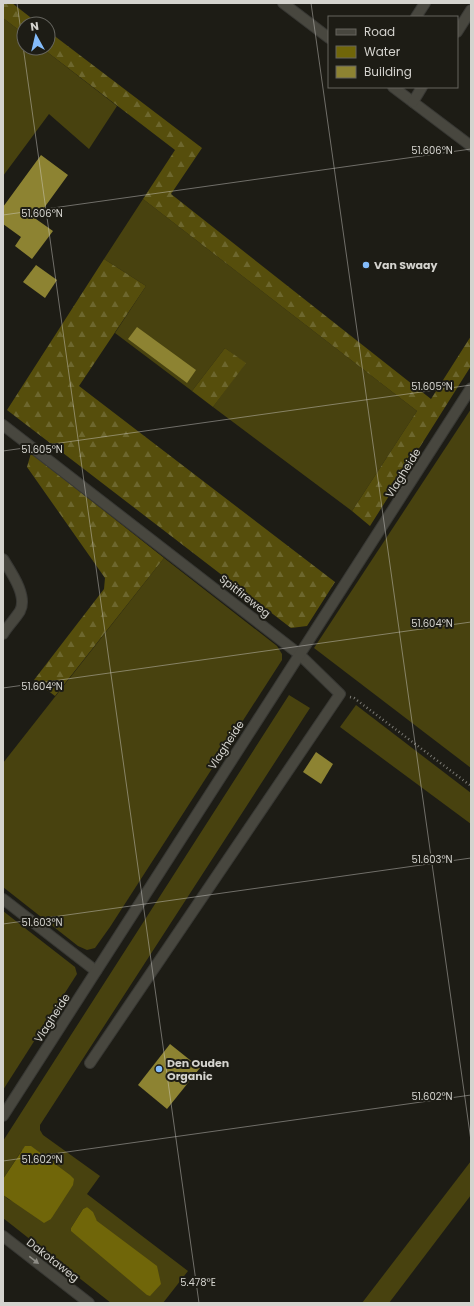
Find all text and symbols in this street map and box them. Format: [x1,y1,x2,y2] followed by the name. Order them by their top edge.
[16,16,56,56] north arrow
[328,16,458,88] legend
[29,18,40,35] text: N
[364,23,395,40] text: Road
[364,43,401,60] text: Water
[364,63,412,80] text: Building
[411,143,453,158] text: 51.606°N
[21,206,63,221] text: 51.606°N
[374,257,437,273] place label: Van Swaay
[361,260,371,270] marker: Van Swaay
[411,379,453,394] text: 51.605°N
[21,442,63,457] text: 51.605°N
[381,445,425,501] street label: Vlagheide
[216,571,274,621] street label: Spitfireweg
[411,616,453,631] text: 51.604°N
[21,679,63,694] text: 51.604°N
[204,717,248,773] street label: Vlagheide
[411,852,453,867] text: 51.603°N
[21,915,63,930] text: 51.603°N
[30,990,74,1046] street label: Vlagheide
[167,1055,229,1084] place label: Den Ouden Organic
[154,1064,164,1074] marker: Den Ouden Organic
[411,1089,453,1104] text: 51.602°N
[21,1152,63,1167] text: 51.602°N
[23,1234,83,1286] street label: Dakotaweg
[28,1256,39,1264] one-way arrow
[180,1275,216,1290] text: 5.478°E

